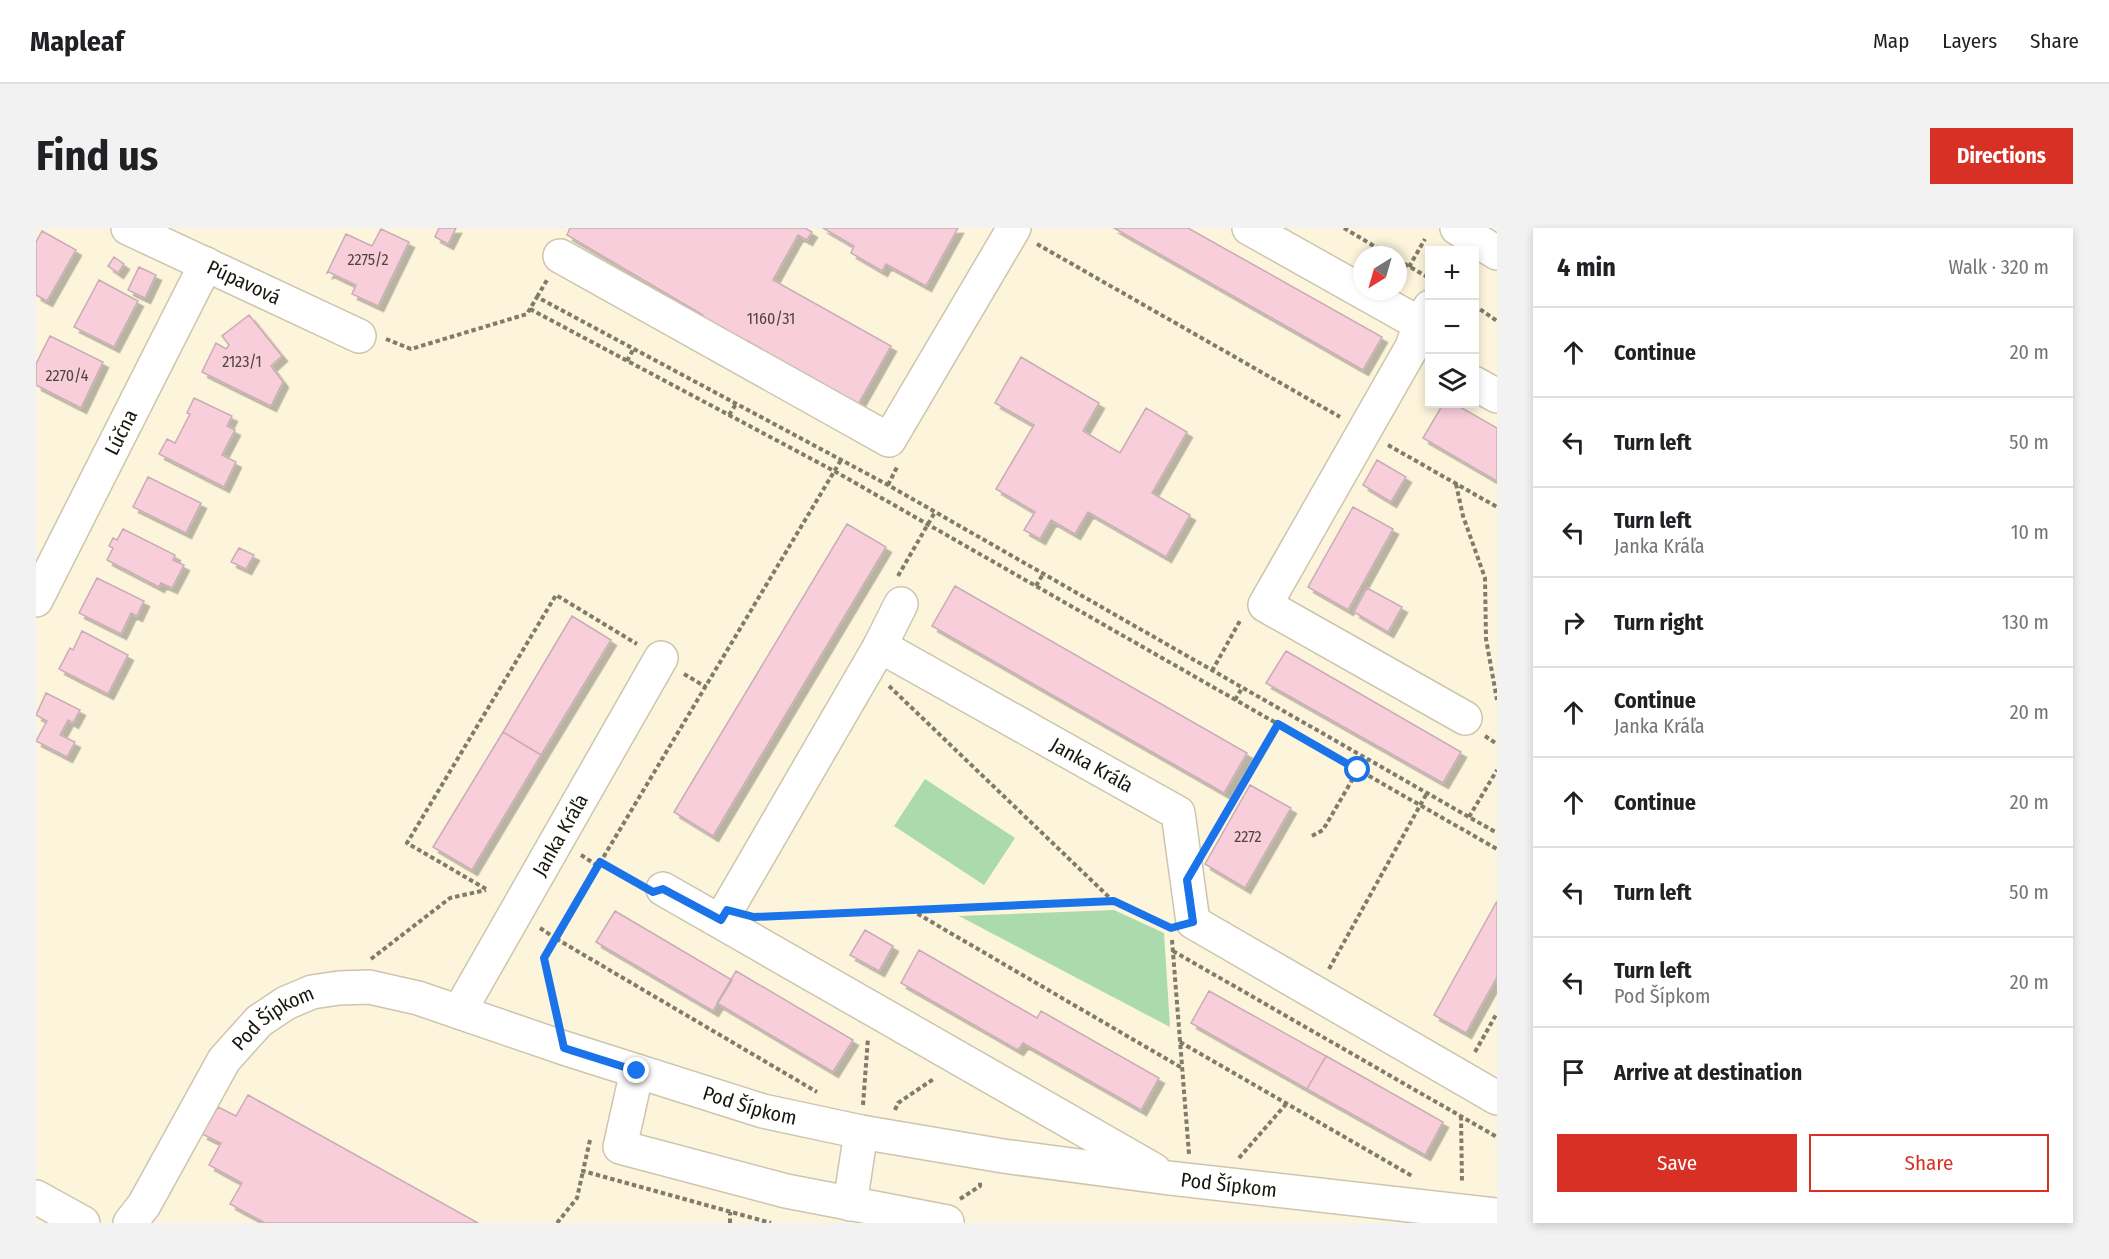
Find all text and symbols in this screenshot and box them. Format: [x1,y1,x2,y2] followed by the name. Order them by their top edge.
[30,25,124,58] text: Mapleaf
[1873,28,1909,54] text: Map
[1942,28,1997,54] text: Layers
[2030,28,2079,54] text: Share
[1930,128,2073,184] button: Directions
[36,131,158,181] text: Find us
[1353,246,1407,300] north arrow
[1425,246,1479,408] map controls
[1425,246,1479,300] button: +
[347,250,389,269] house number: 2275/2
[1557,252,1616,283] text: 4 min
[203,255,284,310] street label: Púpavová
[1949,255,2049,279] text: Walk · 320 m
[1425,300,1479,354] button: −
[747,309,795,328] house number: 1160/31
[1557,336,1590,369] icon: ahead
[1614,339,1696,366] text: Continue
[2010,340,2049,364] text: 20 m
[222,352,262,371] house number: 2123/1
[1425,354,1479,408] button: layers
[45,366,89,385] house number: 2270/4
[99,405,142,459] street label: Lúčna
[1557,426,1590,459] icon: left
[1614,429,1692,456] text: Turn left
[2009,430,2049,454] text: 50 m
[1614,507,1692,534] text: Turn left
[1557,516,1590,549] icon: left
[2011,520,2049,544] text: 10 m
[1614,534,1705,558] text: Janka Kráľa
[1557,606,1590,639] icon: right
[1614,609,1703,636] text: Turn right
[2002,610,2049,634] text: 130 m
[1614,687,1696,714] text: Continue
[1557,696,1590,729] icon: ahead
[2010,700,2049,724] text: 20 m
[1614,714,1705,738] text: Janka Kráľa
[1047,732,1137,797] street label: Janka Kráľa
[1344,756,1370,782] route start
[1557,786,1590,819] icon: ahead
[527,789,593,880] street label: Janka Kráľa
[1614,789,1696,816] text: Continue
[2010,790,2049,814] text: 20 m
[1234,827,1262,846] house number: 2272
[1557,876,1590,909] icon: left
[1614,879,1692,906] text: Turn left
[2009,880,2049,904] text: 50 m
[1614,957,1692,984] text: Turn left
[1557,966,1590,999] icon: left
[2010,970,2049,994] text: 20 m
[227,981,317,1055] street label: Pod Šípkom
[1614,984,1710,1008] text: Pod Šípkom
[1557,1056,1590,1089] icon: arrive
[623,1057,649,1083] route end
[1614,1059,1802,1086] text: Arrive at destination
[700,1081,799,1130] street label: Pod Šípkom
[1557,1134,1797,1192] button: Save
[1809,1134,2049,1192] button: Share
[1180,1167,1278,1202] street label: Pod Šípkom

